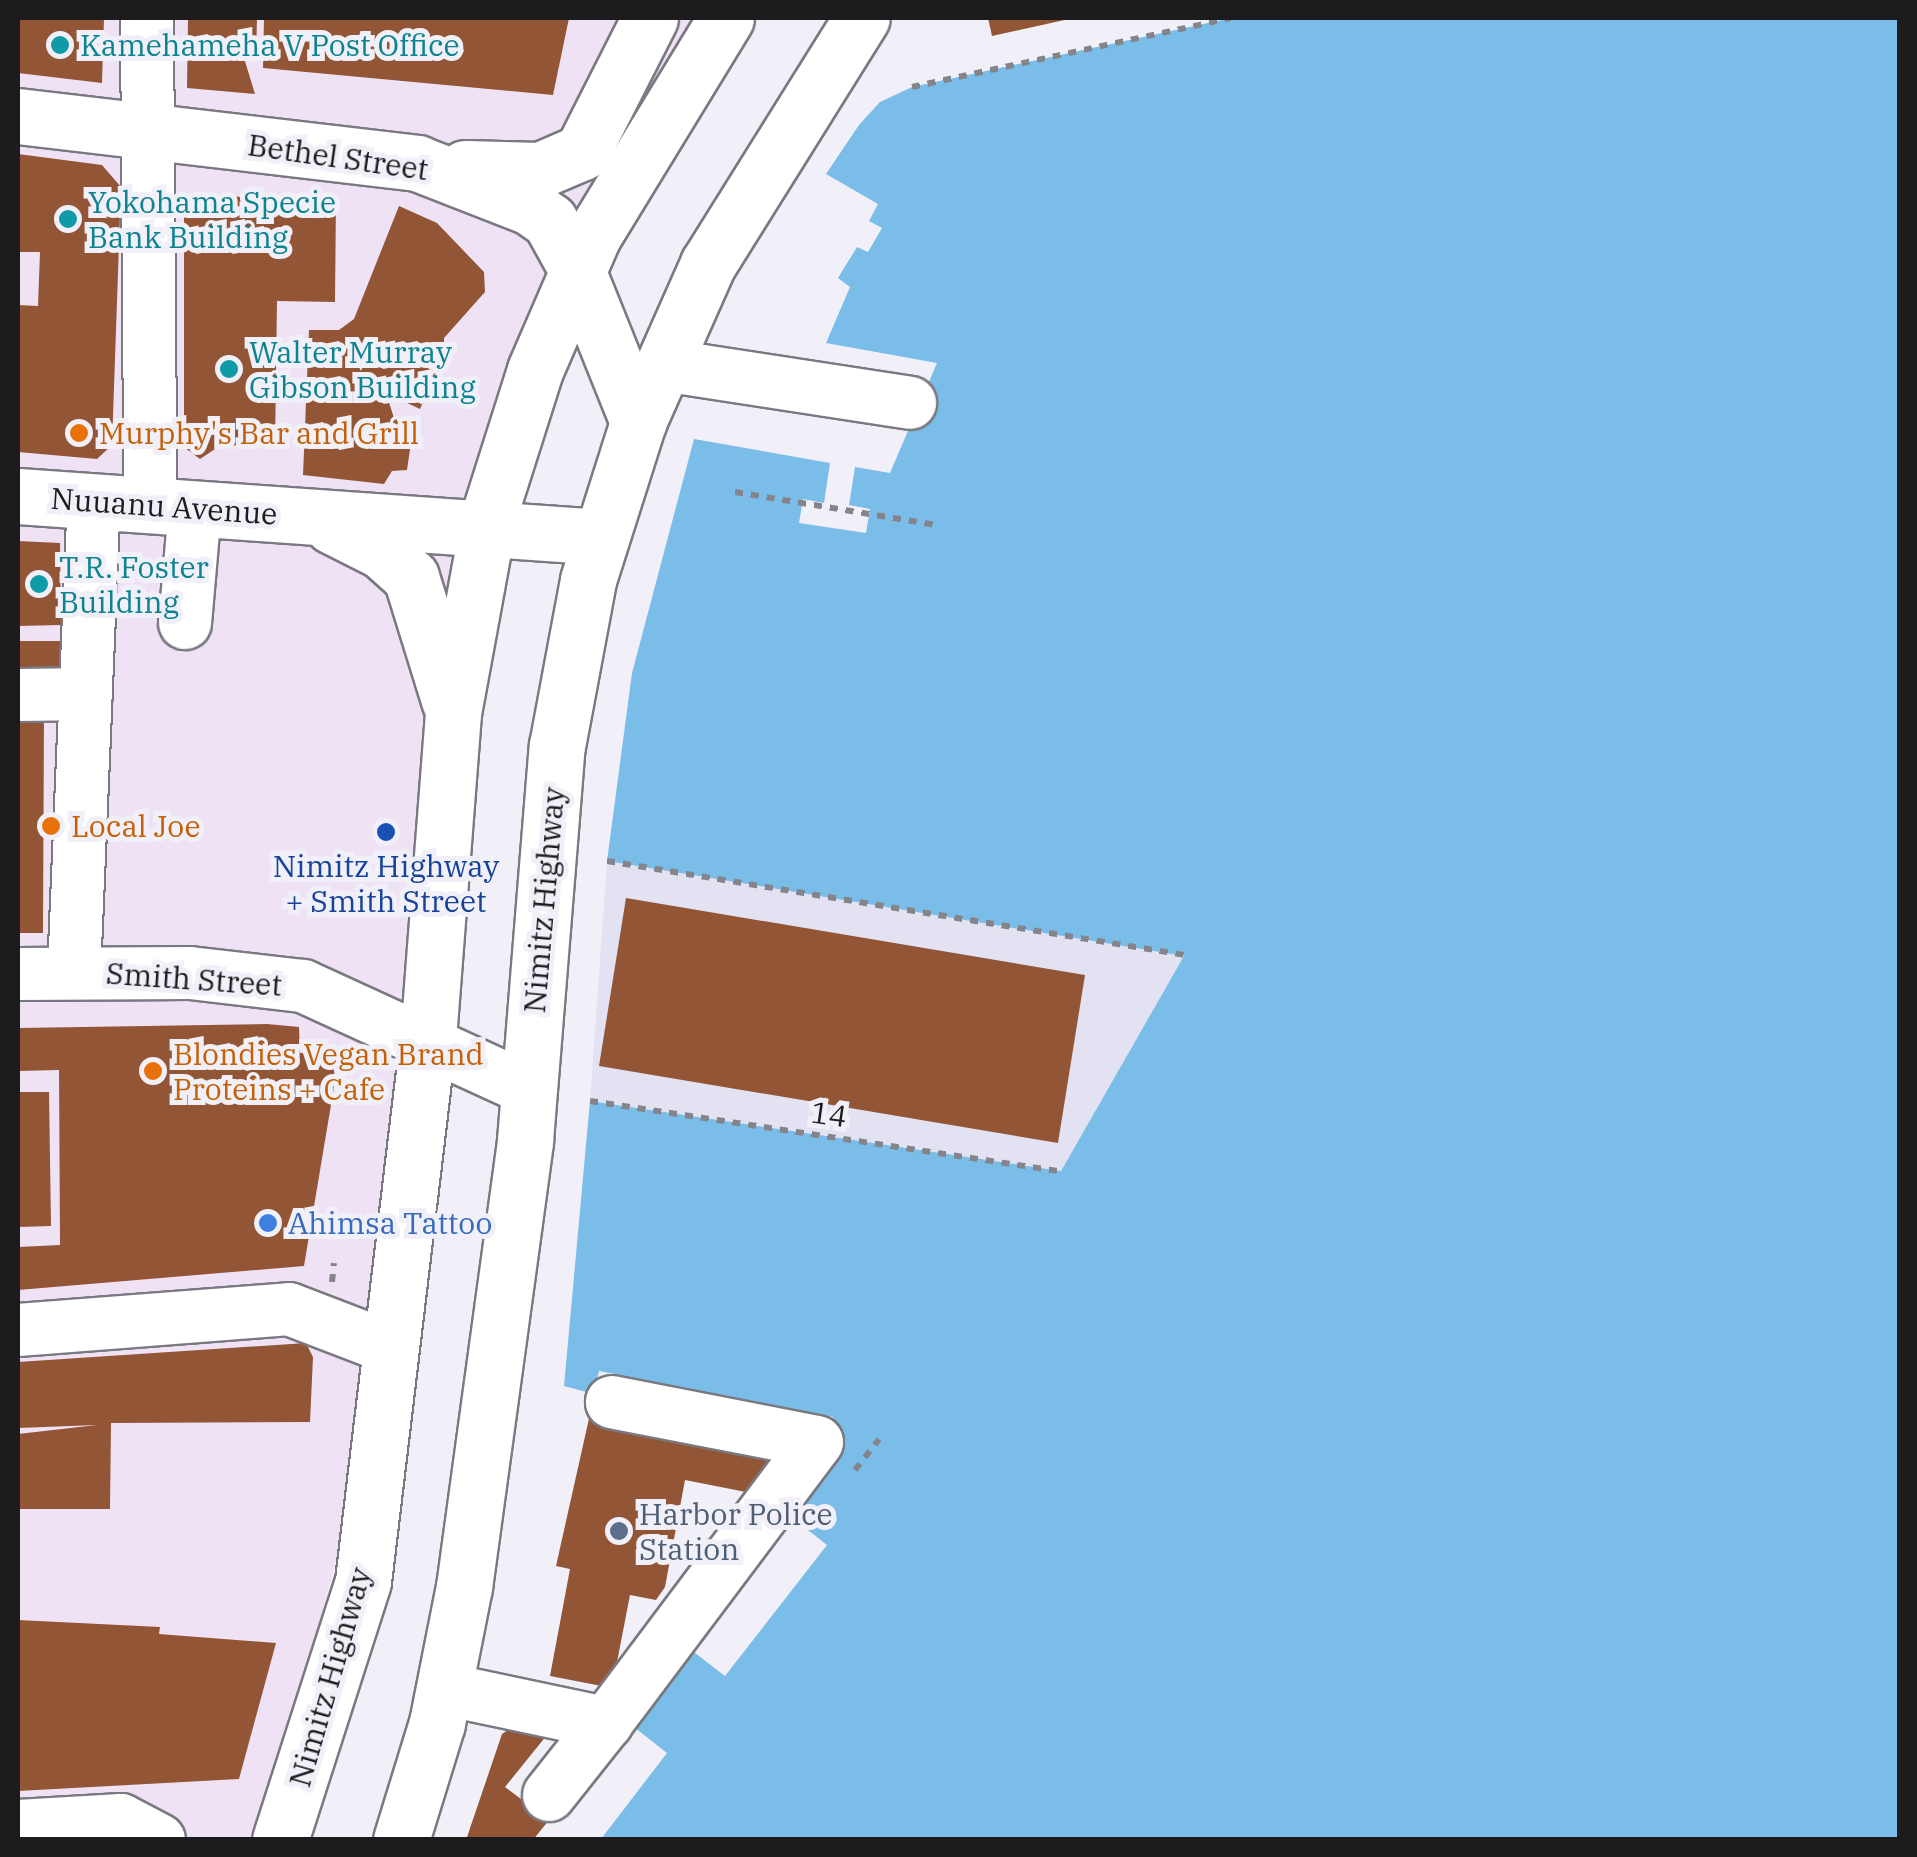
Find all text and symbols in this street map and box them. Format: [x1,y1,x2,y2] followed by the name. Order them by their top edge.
[80,27,460,63] place label: Kamehameha V Post Office
[49,34,71,56] marker: Kamehameha V Post Office
[245,127,431,187] street label: Bethel Street
[88,184,336,254] place label: Yokohama Specie Bank Building
[57,208,79,230] marker: Yokohama Specie Bank Building
[249,334,476,404] place label: Walter Murray Gibson Building
[218,358,240,380] marker: Walter Murray Gibson Building
[99,415,419,451] place label: Murphy's Bar and Grill
[68,422,90,444] marker: Murphy's Bar and Grill
[50,480,278,532] street label: Nuuanu Avenue
[59,549,209,620] place label: T.R. Foster Building
[28,573,50,595] marker: T.R. Foster Building
[516,786,572,1014] street label: Nimitz Highway
[71,808,200,844] place label: Local Joe
[40,815,62,837] marker: Local Joe
[375,821,397,843] marker: Nimitz Highway + Smith Street
[273,848,499,918] place label: Nimitz Highway + Smith Street
[105,955,283,1003] street label: Smith Street
[173,1036,484,1106] place label: Blondies Vegan Brand Proteins + Cafe
[142,1060,164,1082] marker: Blondies Vegan Brand Proteins + Cafe
[809,1094,849,1134] street label: 14
[288,1205,492,1241] place label: Ahimsa Tattoo
[257,1212,279,1234] marker: Ahimsa Tattoo
[639,1496,832,1566] place label: Harbor Police Station
[608,1520,630,1542] marker: Harbor Police Station
[281,1563,379,1791] street label: Nimitz Highway

